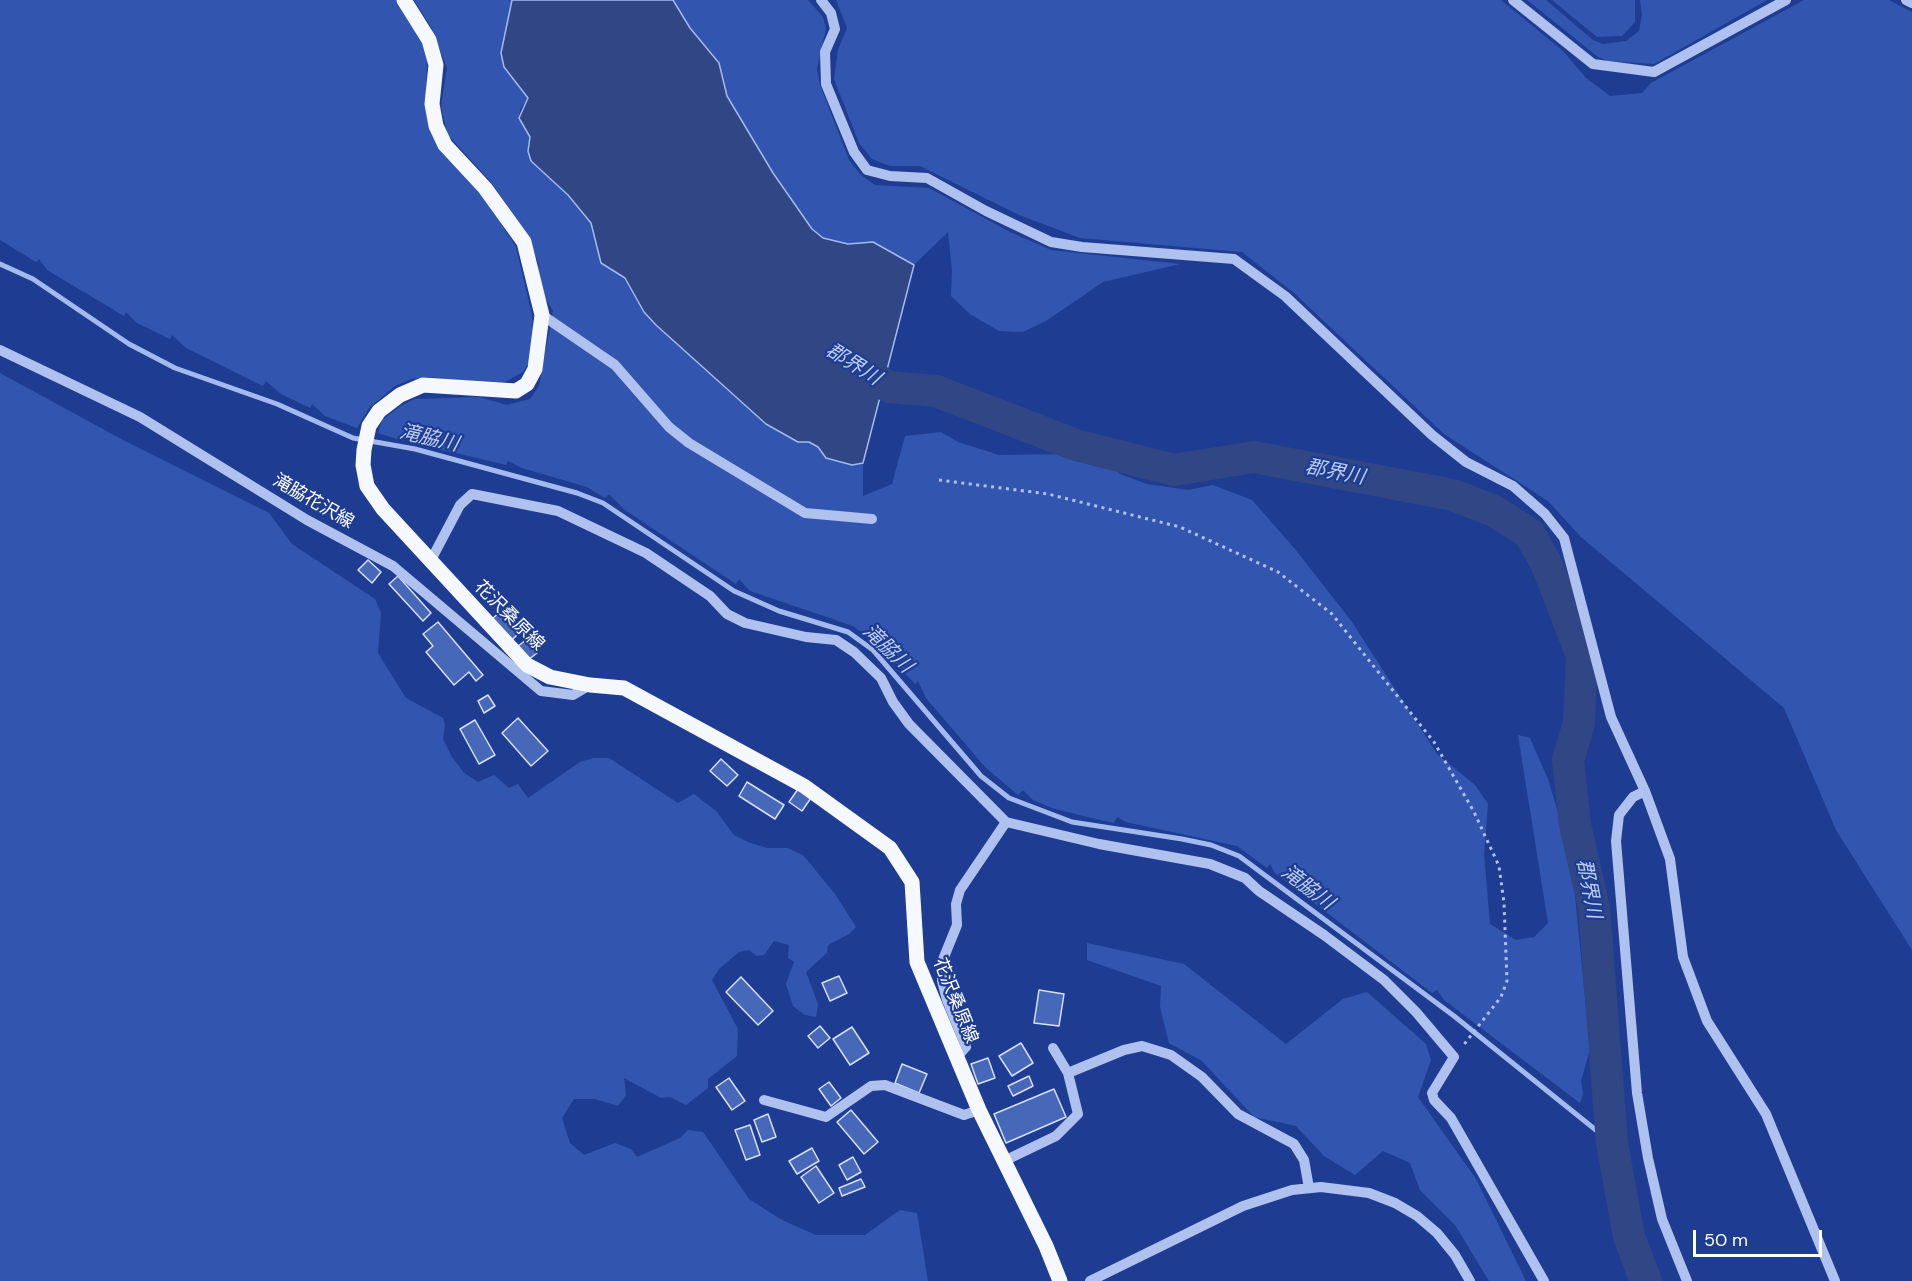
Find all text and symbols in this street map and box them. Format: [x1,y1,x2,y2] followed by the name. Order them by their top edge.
[821,339,885,391] water label: 郡界川
[397,421,461,457] water label: 滝脇川
[1303,455,1367,491] water label: 郡界川
[269,470,357,534] street label: 滝脇花沢線
[470,577,548,655] street label: 花沢桑原線
[857,620,917,678] water label: 滝脇川
[1570,857,1606,921] water label: 郡界川
[1276,860,1338,916] water label: 滝脇川
[928,955,982,1047] street label: 花沢桑原線
[1696,1218,1825,1256] scale bar
[1704,1228,1748,1252] text: 50 m

